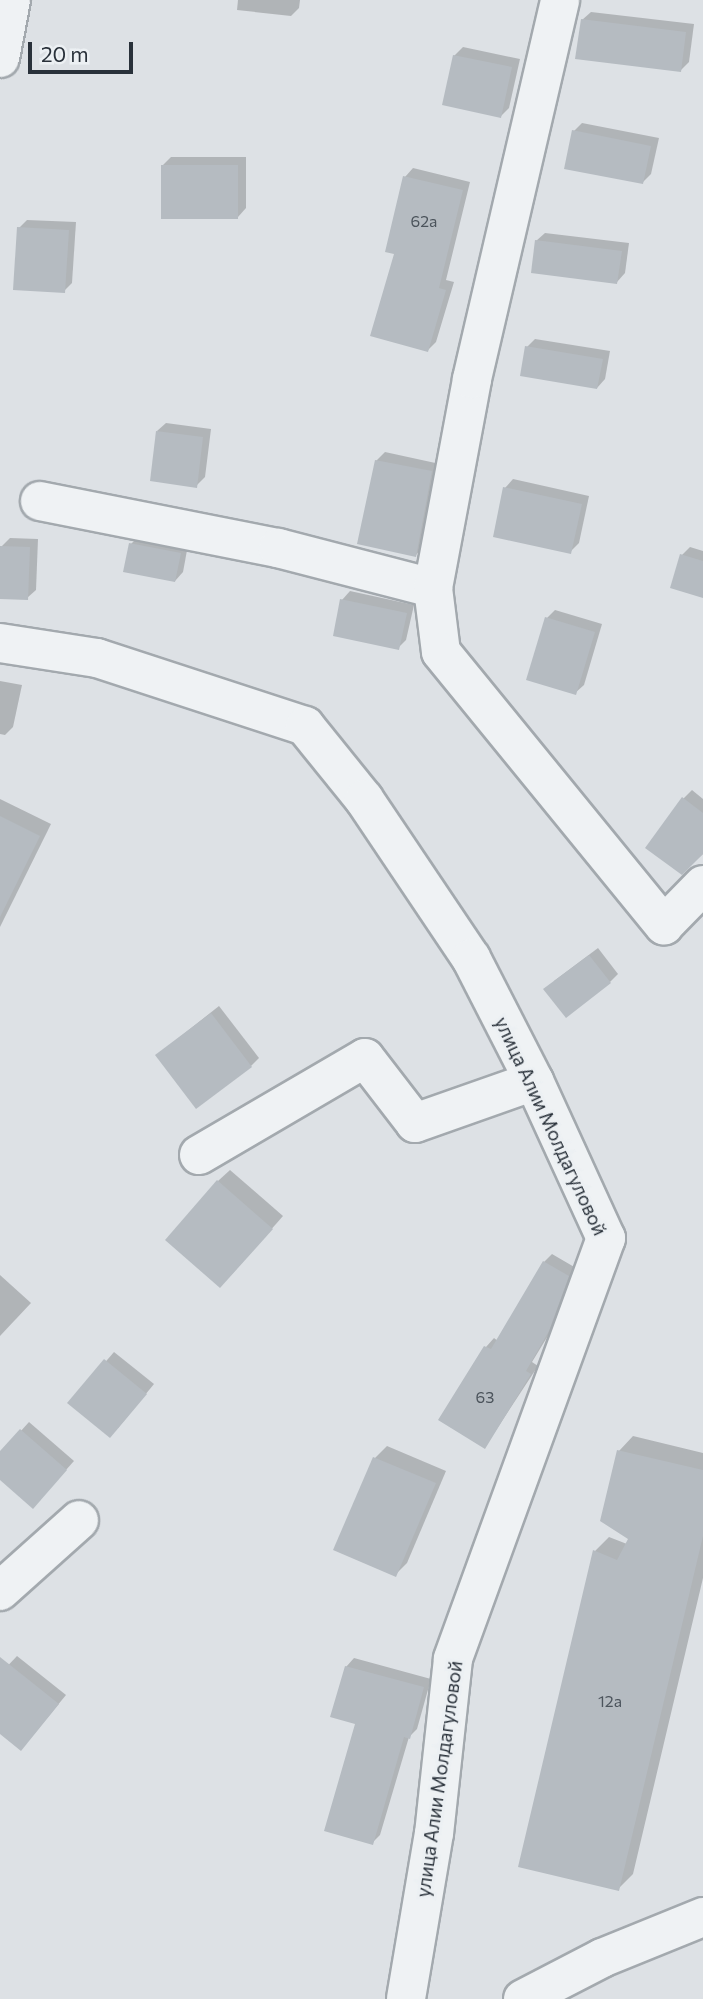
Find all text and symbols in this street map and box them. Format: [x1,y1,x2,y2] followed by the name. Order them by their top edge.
[32,28,136,72] scale bar
[41,41,89,66] text: 20 m
[411,211,437,231] house number: 62а
[490,1013,612,1239] street label: улица Алии Молдагуловой
[476,1387,494,1407] house number: 63
[411,1659,467,1899] street label: улица Алии Молдагуловой
[598,1691,622,1711] house number: 12а

